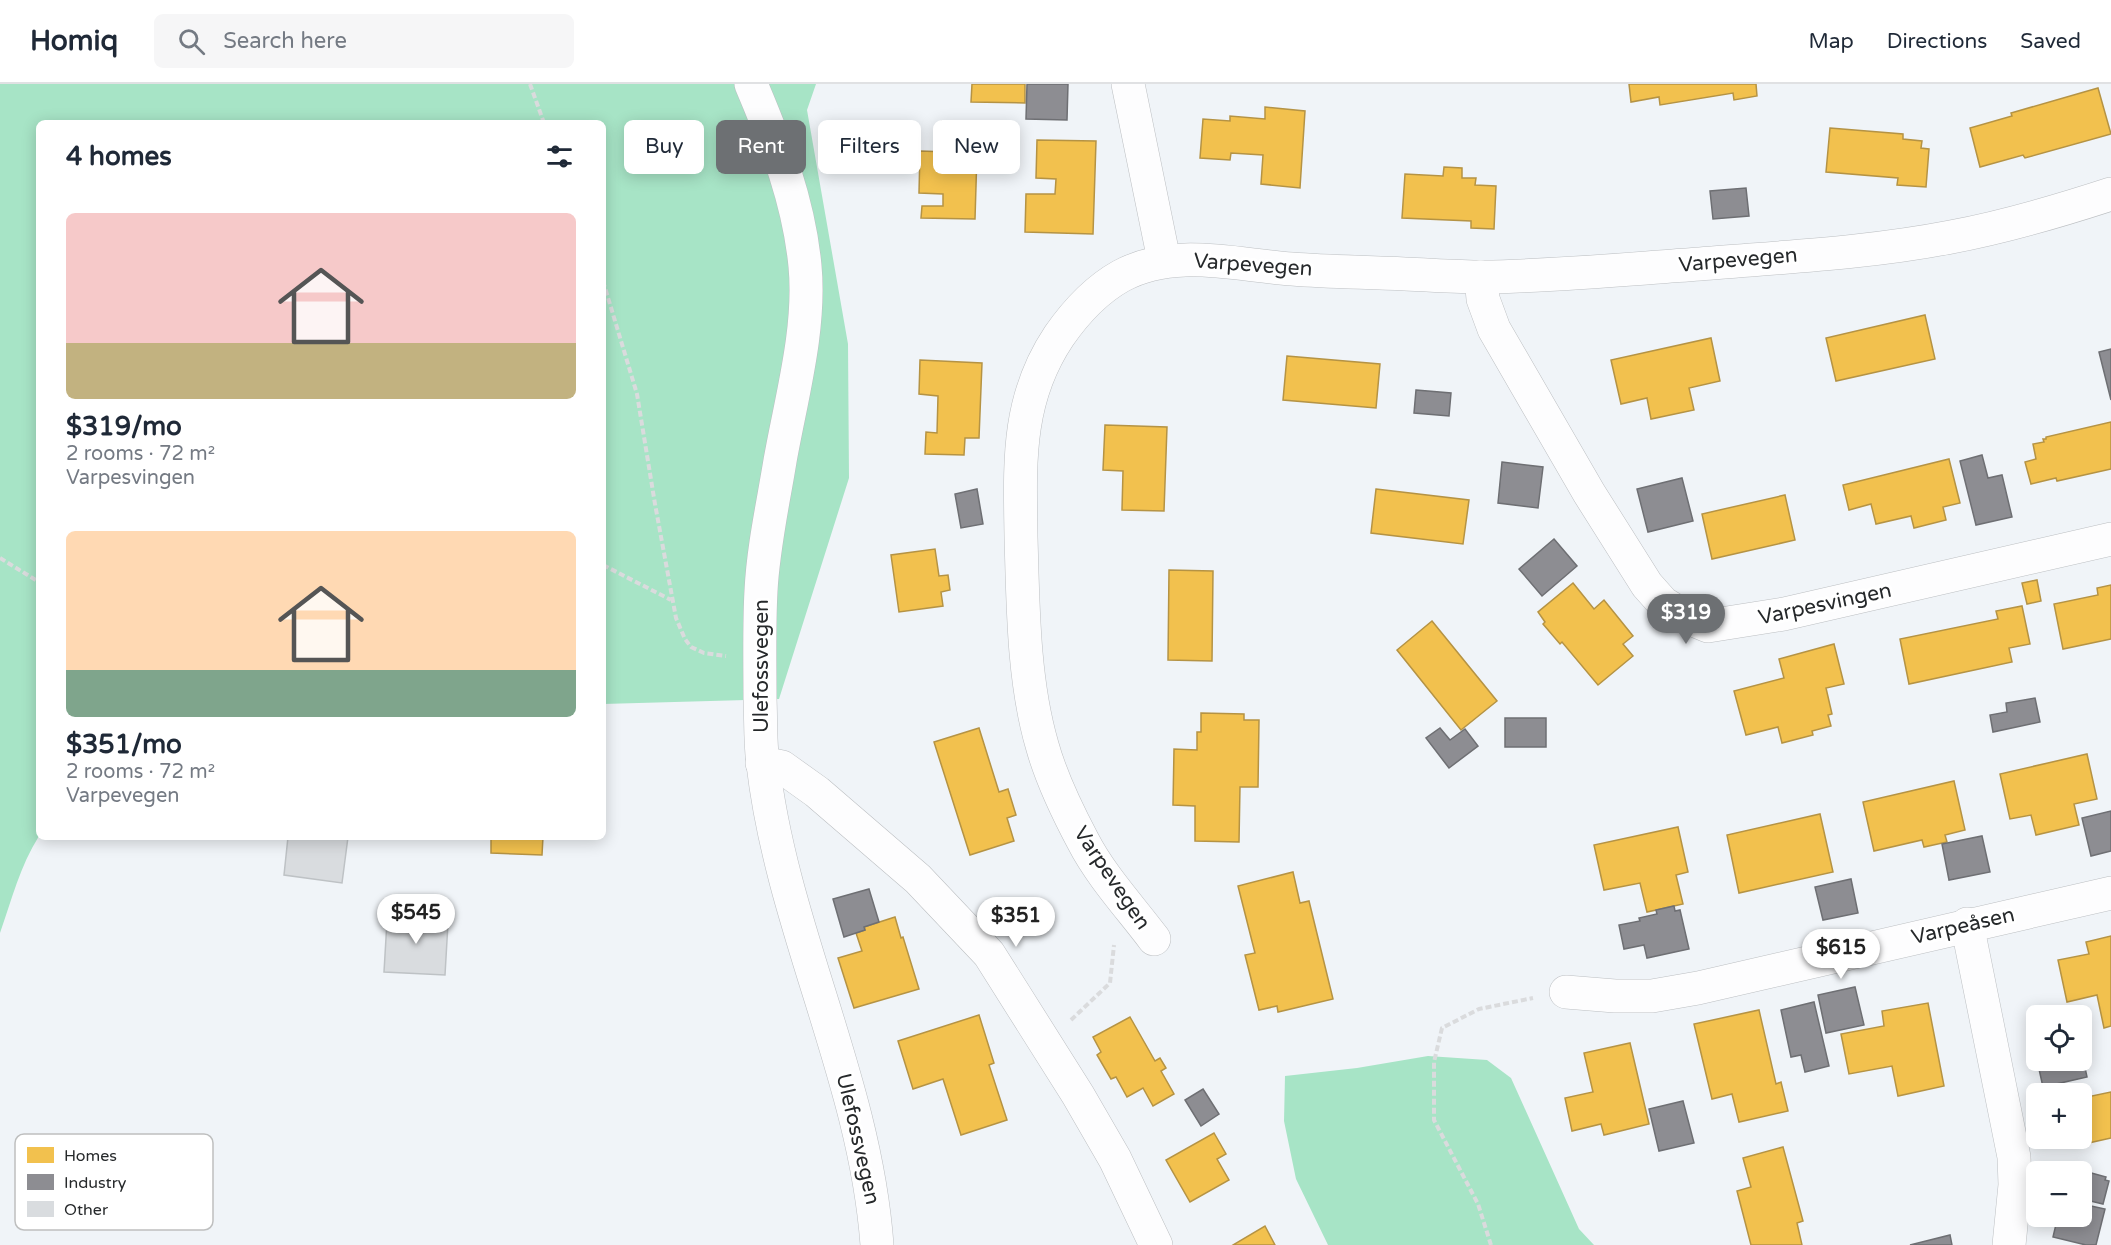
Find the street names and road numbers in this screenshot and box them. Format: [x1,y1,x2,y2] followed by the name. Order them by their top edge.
[1678,242,1798,278] street label: Varpevegen
[1193,248,1313,282] street label: Varpevegen
[1756,578,1894,630] street label: Varpesvingen
[749,599,774,733] street label: Ulefossvegen
[1068,822,1156,934] street label: Varpevegen
[1909,902,2017,950] street label: Varpeåsen
[831,1071,885,1207] street label: Ulefossvegen

